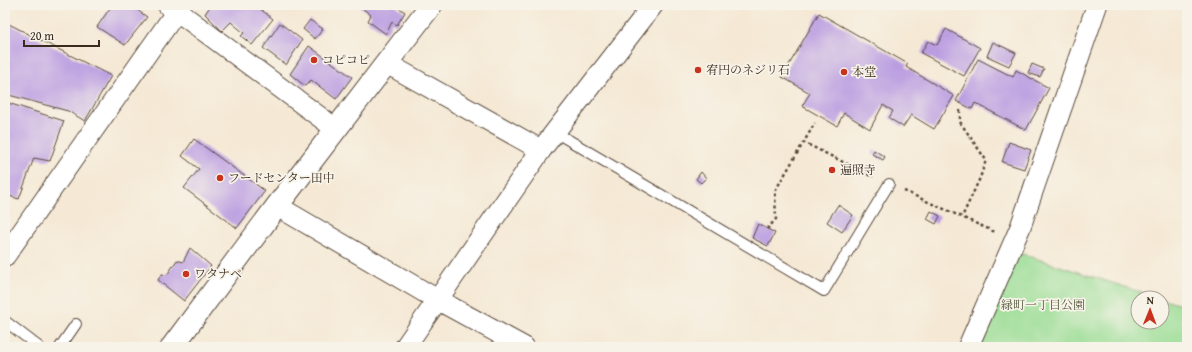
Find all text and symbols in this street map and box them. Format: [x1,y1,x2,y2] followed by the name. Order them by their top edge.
[24,22,99,48] scale bar
[30,27,54,44] text: 20 m
[322,51,370,68] place label: コピコピ
[309,55,319,65] marker: コピコピ
[706,61,790,78] place label: 宥円のネジリ石
[852,63,876,80] place label: 本堂
[693,65,703,75] marker: 宥円のネジリ石
[839,67,849,77] marker: 本堂
[840,161,876,178] place label: 遍照寺
[827,165,837,175] marker: 遍照寺
[228,169,335,186] place label: フードセンター田中
[215,173,225,183] marker: フードセンター田中
[194,265,242,282] place label: ワタナベ
[181,269,191,279] marker: ワタナベ
[1130,290,1170,330] north arrow
[1146,292,1155,308] text: N
[1001,296,1085,313] park label: 緑町一丁目公園

